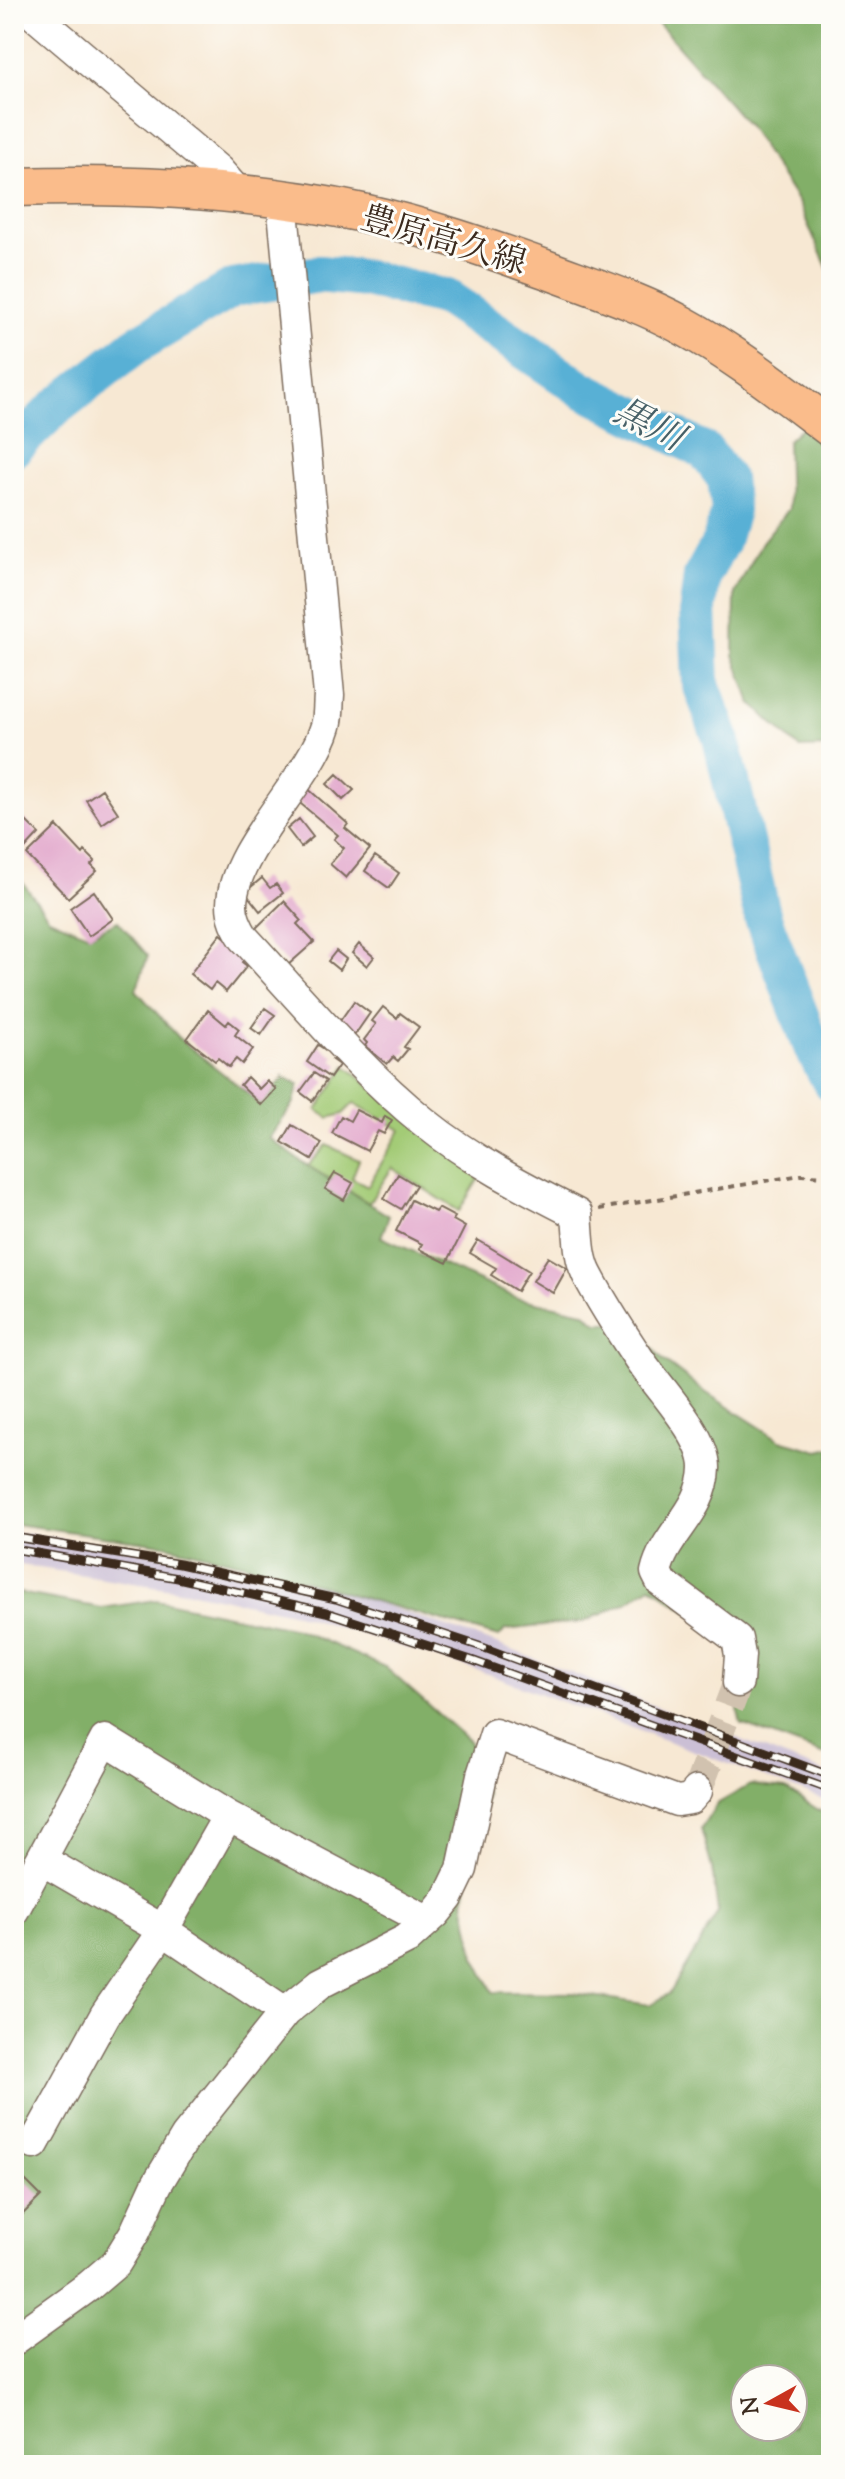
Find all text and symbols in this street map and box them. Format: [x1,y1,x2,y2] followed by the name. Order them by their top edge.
[355,195,531,289] street label: 豊原高久線
[604,387,696,468] water label: 黒川
[729,2363,809,2443] north arrow
[735,2394,769,2416] text: N

